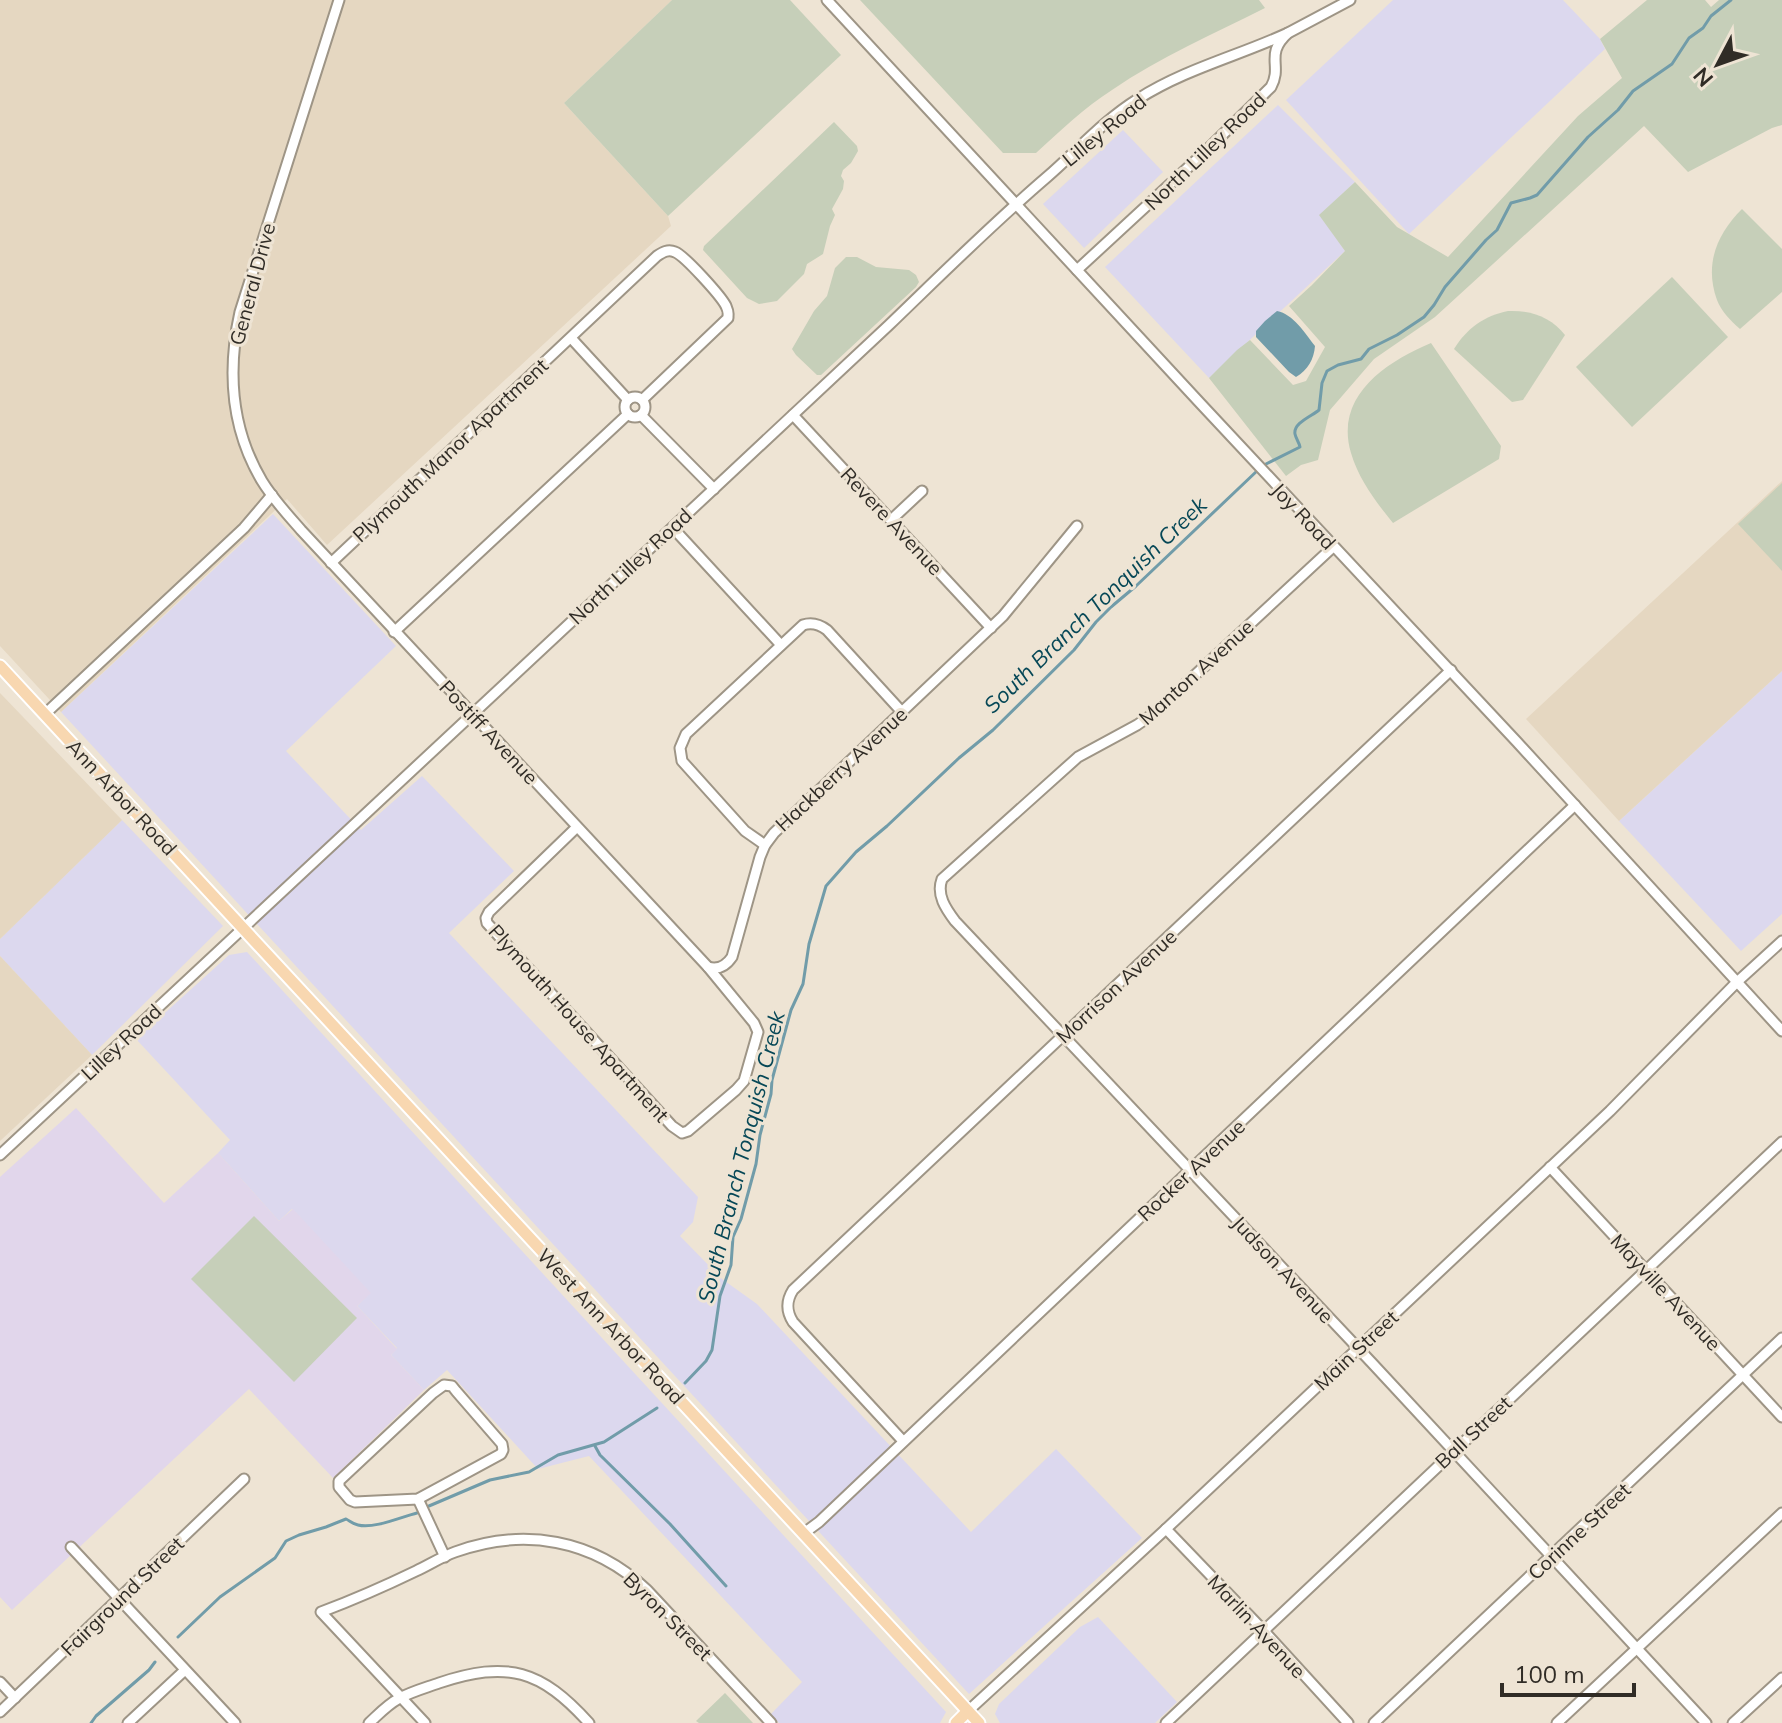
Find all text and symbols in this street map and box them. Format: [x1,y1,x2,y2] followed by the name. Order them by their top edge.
[1678,24,1758,104] north arrow
[1687,62,1719,93] text: N
[1139,87,1271,215] street label: North Lilley Road
[1057,89,1151,171] street label: Lilley Road
[224,220,280,348] street label: General Drive
[347,353,553,547] street label: Plymouth Manor Apartment
[836,462,948,580] street label: Revere Avenue
[1267,477,1341,555] street label: Joy Road
[977,490,1213,719] water label: South Branch Tonquish Creek
[563,503,697,629] street label: North Lilley Road
[1133,614,1259,730] street label: Manton Avenue
[434,675,544,789] street label: Postiff Avenue
[770,702,912,836] street label: Hackberry Avenue
[62,734,182,860] street label: Ann Arbor Road
[483,919,675,1127] street label: Plymouth House Apartment
[1050,924,1182,1048] street label: Morrison Avenue
[76,998,166,1086] street label: Lilley Road
[691,1008,791,1306] water label: South Branch Tonquish Creek
[1132,1114,1250,1226] street label: Rocker Avenue
[1227,1210,1339,1328] street label: Judson Avenue
[1606,1228,1726,1356] street label: Mayville Avenue
[532,1243,690,1409] street label: West Ann Arbor Road
[1309,1305,1403,1395] street label: Main Street
[1429,1390,1517,1474] street label: Ball Street
[1522,1477,1636,1585] street label: Corinne Street
[55,1531,189,1661] street label: Fairground Street
[618,1566,718,1666] street label: Byron Street
[1203,1569,1311,1683] street label: Marlin Avenue
[1502,1647,1634,1697] scale bar
[1514,1659,1585,1689] text: 100 m

